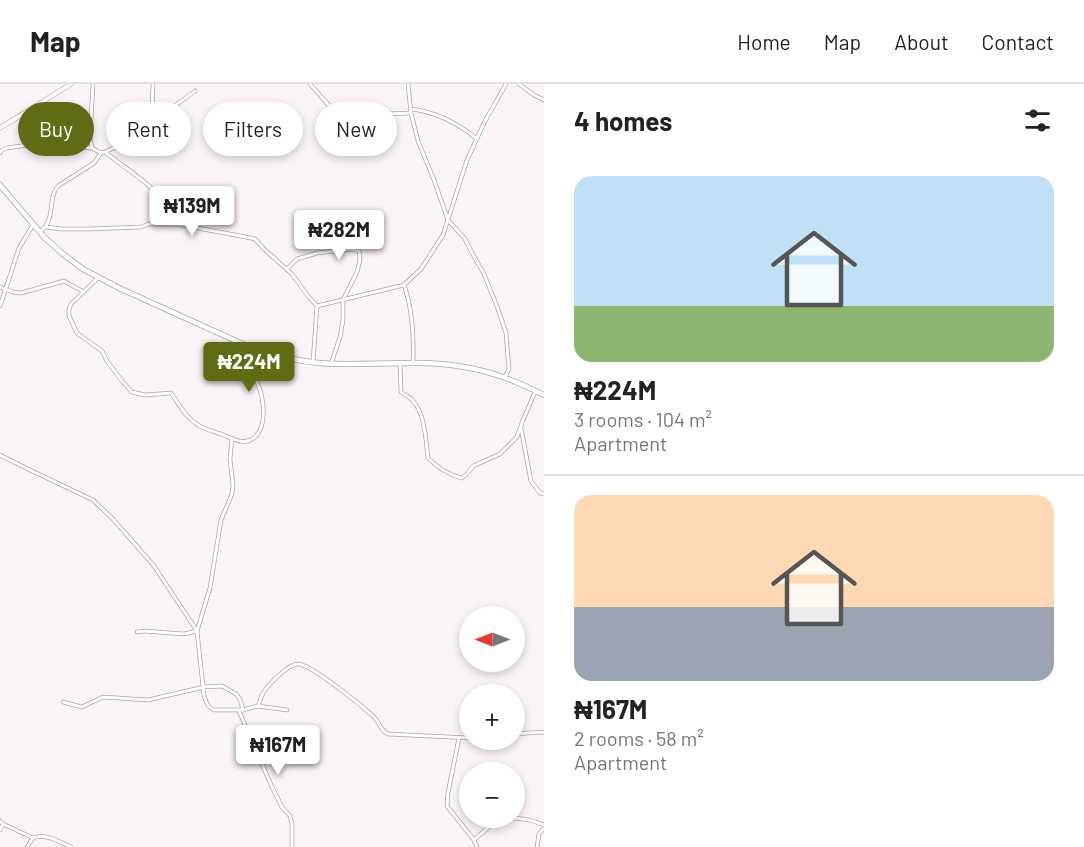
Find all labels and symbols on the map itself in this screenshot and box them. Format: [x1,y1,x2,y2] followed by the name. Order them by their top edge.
[150,186,234,237] pin: ₦139M
[297,210,381,261] pin: ₦282M
[207,342,291,393] pin: ₦224M
[459,606,525,672] north arrow
[236,725,320,776] pin: ₦167M

